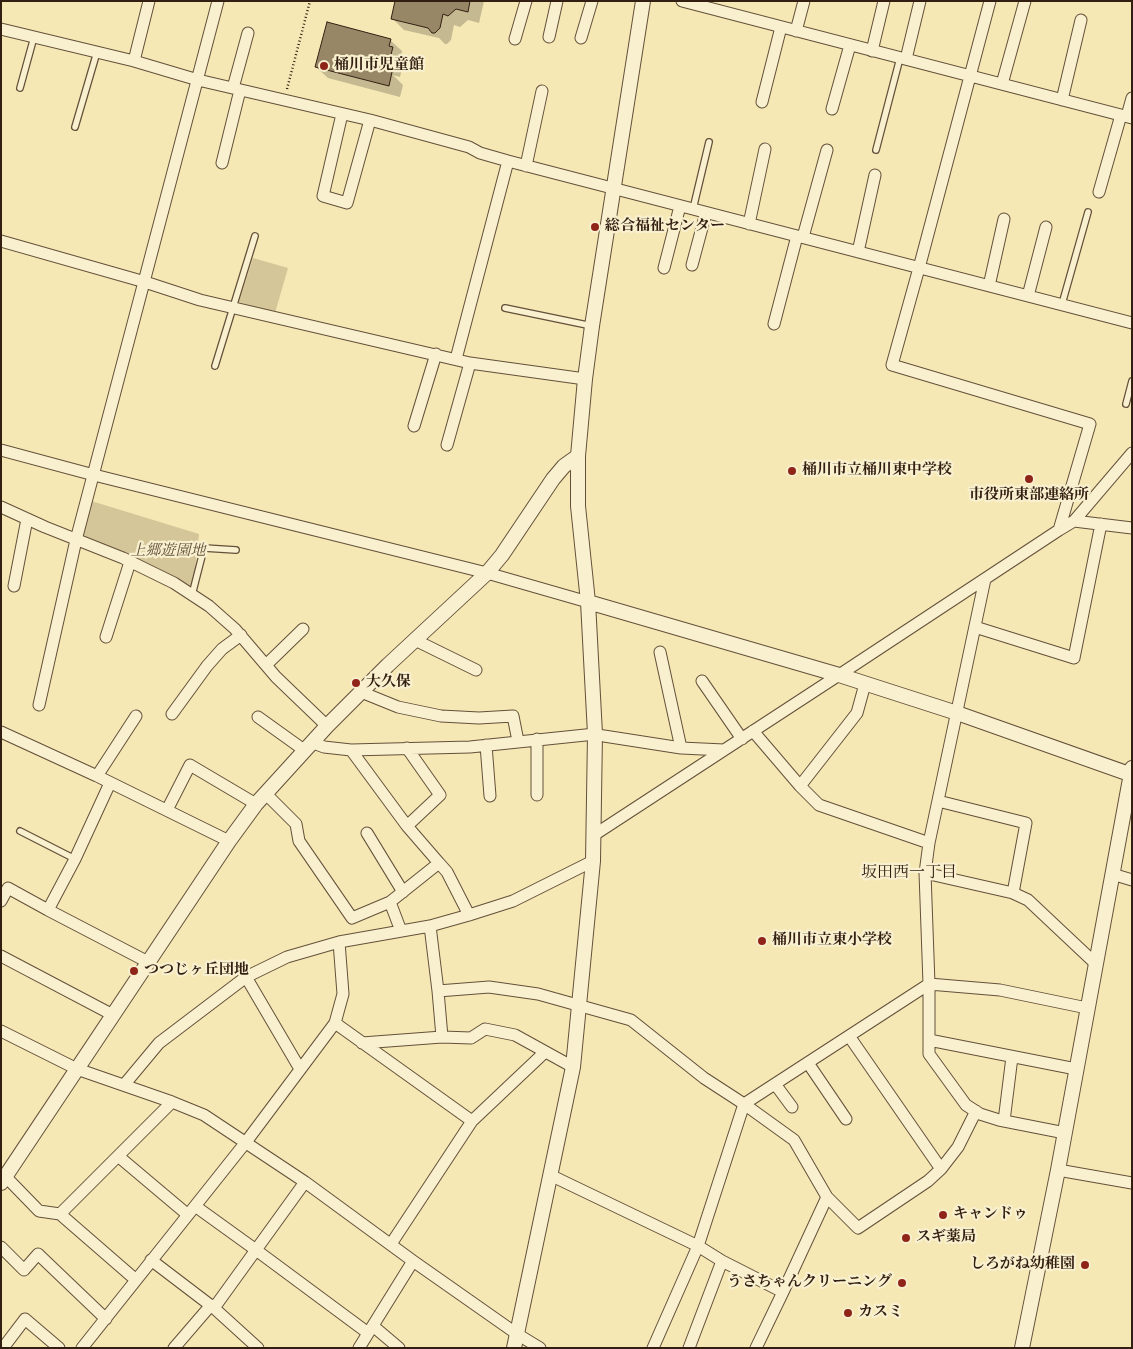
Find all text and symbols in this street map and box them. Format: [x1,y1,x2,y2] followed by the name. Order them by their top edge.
[334,57,424,75] place label: 桶川市児童館
[318,60,330,72] marker: 桶川市児童館
[605,218,725,236] place label: 総合福祉センター
[589,221,601,233] marker: 総合福祉センター
[802,462,952,480] place label: 桶川市立桶川東中学校
[786,465,798,477] marker: 桶川市立桶川東中学校
[1023,473,1035,485] marker: 市役所東部連絡所
[969,487,1089,505] place label: 市役所東部連絡所
[131,543,205,561] park label: 上郷遊園地
[366,674,411,692] place label: 大久保
[350,677,362,689] marker: 大久保
[861,864,957,884] district label: 坂田西一丁目
[772,932,892,950] place label: 桶川市立東小学校
[756,935,768,947] marker: 桶川市立東小学校
[144,962,249,980] place label: つつじヶ丘団地
[128,965,140,977] marker: つつじヶ丘団地
[953,1206,1028,1224] place label: キャンドゥ
[937,1209,949,1221] marker: キャンドゥ
[916,1229,976,1247] place label: スギ薬局
[900,1232,912,1244] marker: スギ薬局
[970,1256,1075,1274] place label: しろがね幼稚園
[1079,1259,1091,1271] marker: しろがね幼稚園
[727,1274,892,1292] place label: うさちゃんクリーニング
[896,1277,908,1289] marker: うさちゃんクリーニング
[858,1304,903,1322] place label: カスミ
[842,1307,854,1319] marker: カスミ

